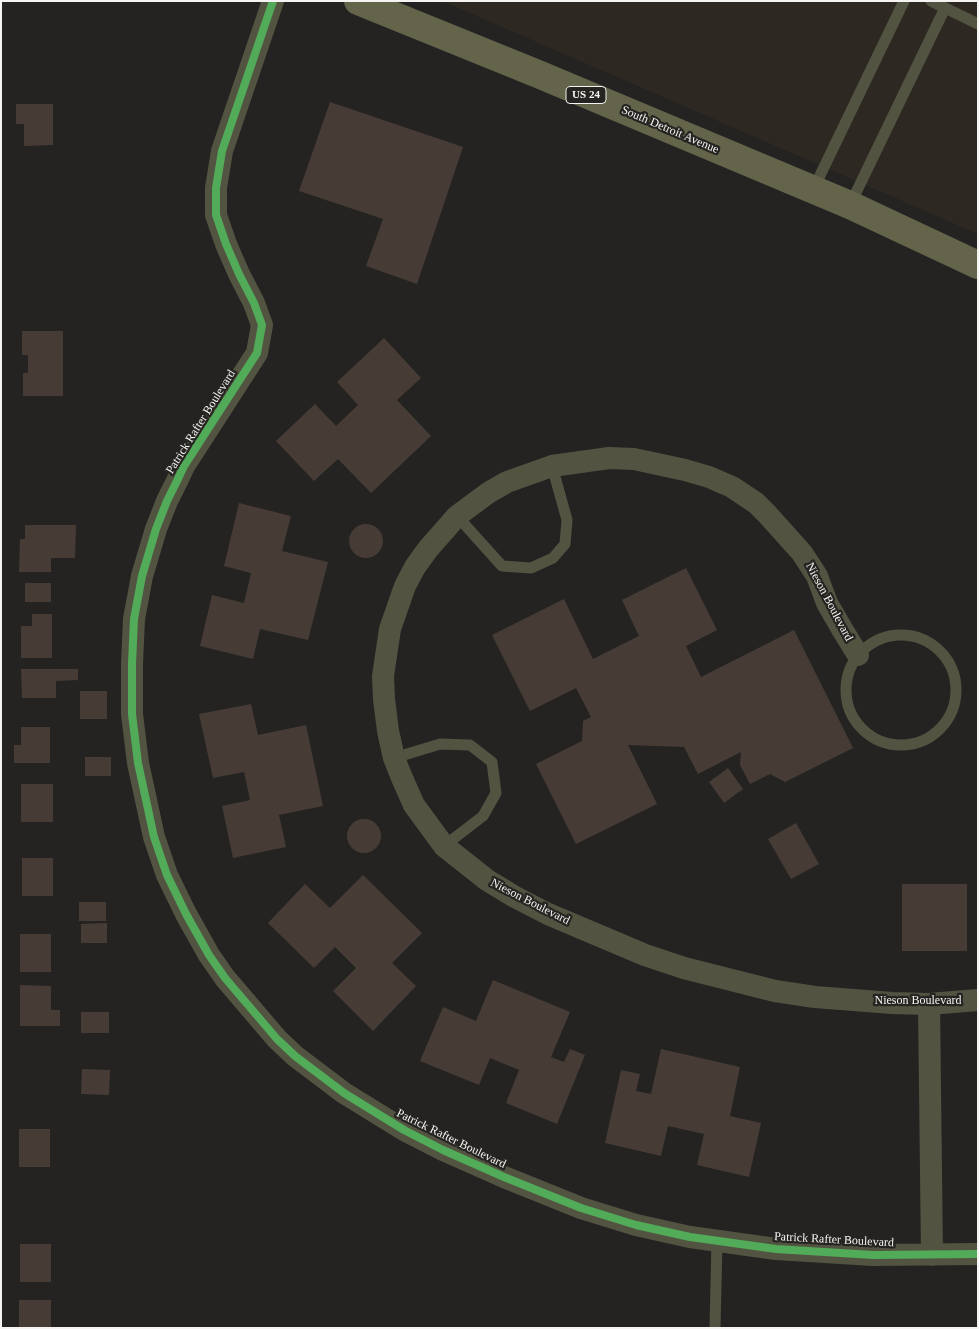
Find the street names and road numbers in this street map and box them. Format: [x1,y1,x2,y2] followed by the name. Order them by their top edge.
[566,86,606,104] road number: US 24
[619,103,721,157] street label: South Detroit Avenue
[163,367,239,477] street label: Patrick Rafter Boulevard
[802,560,856,644] street label: Nieson Boulevard
[488,876,572,928] street label: Nieson Boulevard
[875,994,961,1008] street label: Nieson Boulevard
[394,1106,508,1172] street label: Patrick Rafter Boulevard
[774,1230,894,1250] street label: Patrick Rafter Boulevard

